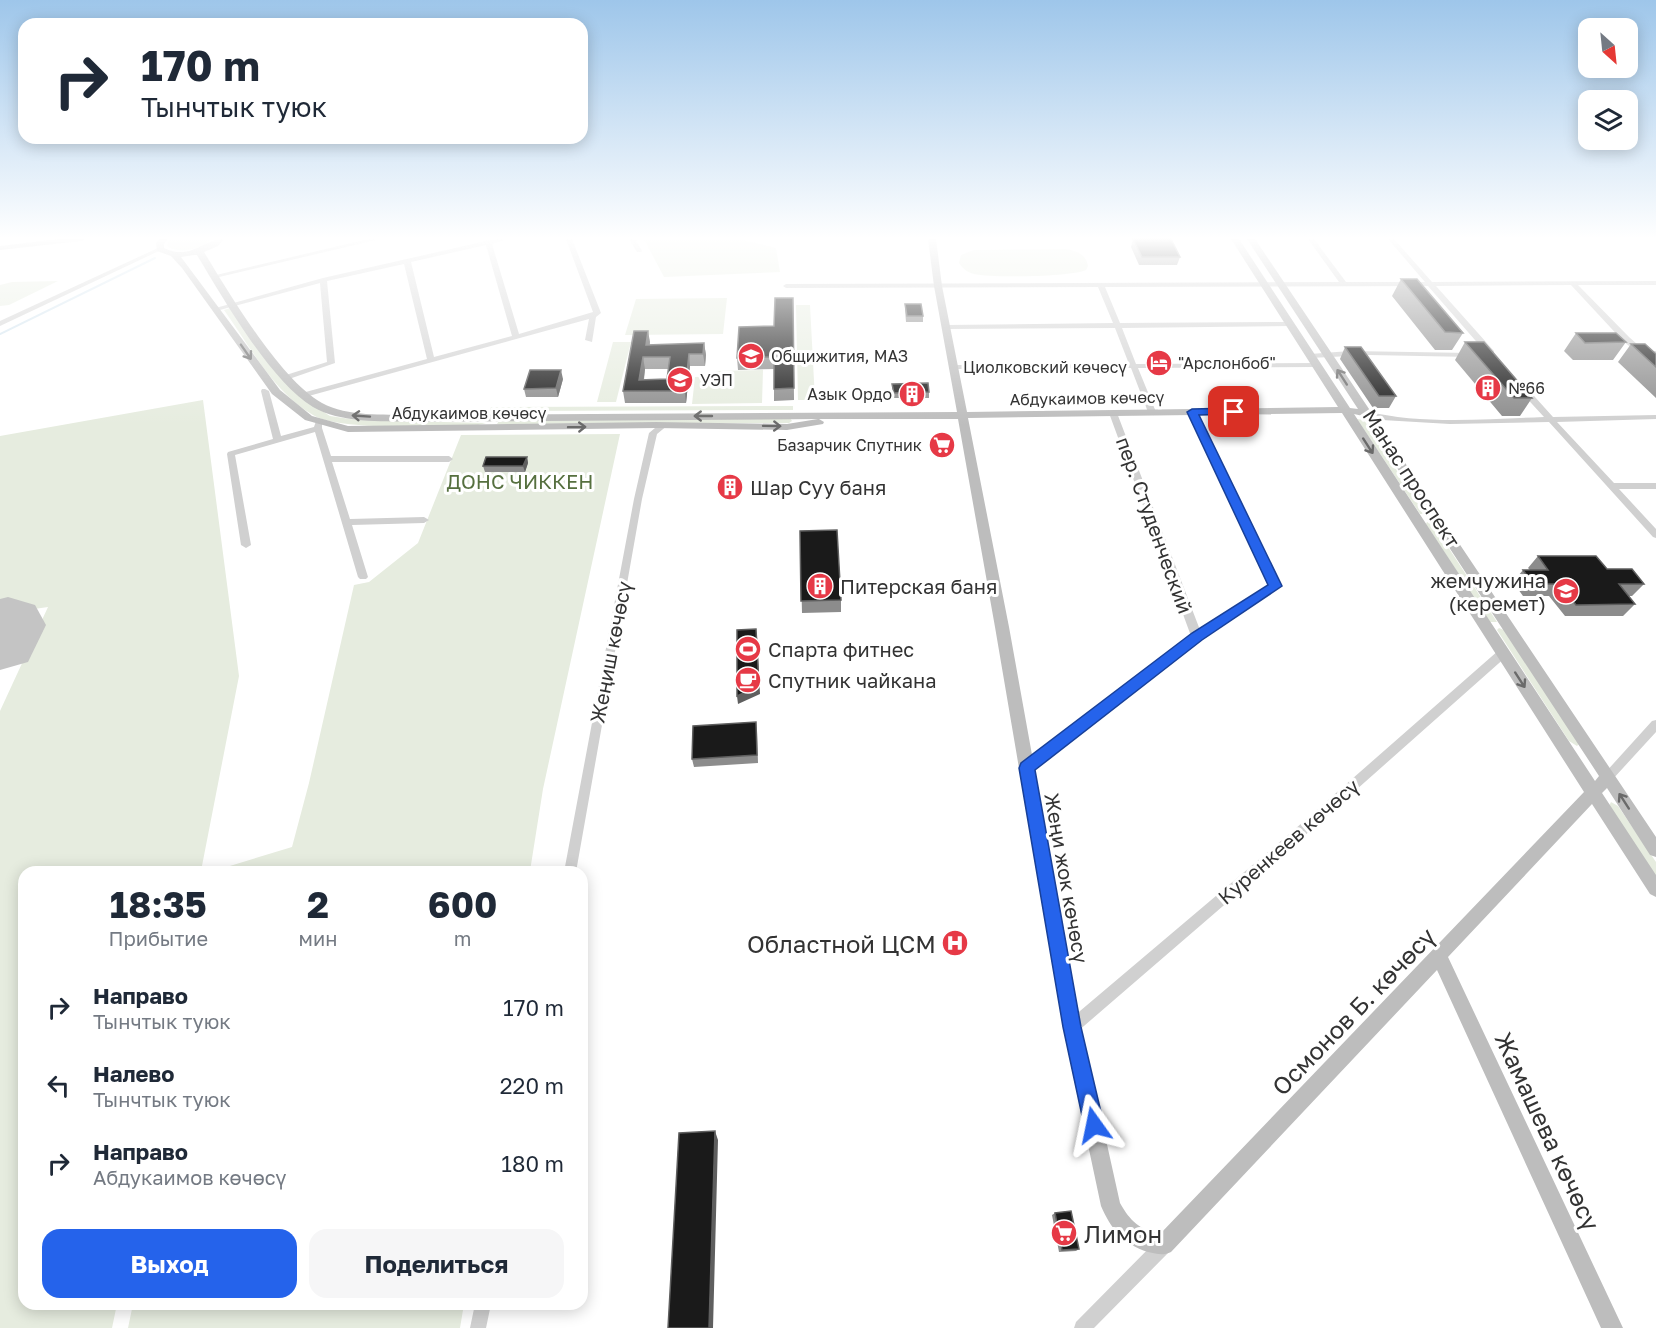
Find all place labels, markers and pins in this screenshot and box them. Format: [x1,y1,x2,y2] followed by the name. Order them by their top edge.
[736,341,766,371] school or university icon: Общижития, МАЗ
[771,346,908,366] place label: Общижития, МАЗ
[1144,348,1174,378] hotel icon: "Арслонбоб"
[1178,353,1276,373] place label: "Арслонбоб"
[665,365,695,395] school or university icon: УЭП
[700,370,733,390] place label: УЭП
[1473,373,1503,403] building icon: №66
[1508,378,1545,398] place label: №66
[897,379,927,409] building icon: Азык Ордо
[807,384,892,404] place label: Азык Ордо
[1208,386,1259,437] pin
[927,430,957,460] supermarket icon: Базарчик Спутник
[777,435,922,455] place label: Базарчик Спутник
[715,472,745,502] building icon: Шар Суу баня
[750,475,886,499] place label: Шар Суу баня
[1430,568,1546,615] place label: жемчужина (керемет)
[805,571,835,601] building icon: Питерская баня
[840,574,997,598] place label: Питерская баня
[1551,576,1581,606] school or university icon: жемчужина (керемет)
[733,634,763,664] sports icon: Спарта фитнес
[768,637,914,661] place label: Спарта фитнес
[733,665,763,695] cafe icon: Спутник чайкана
[768,668,937,692] place label: Спутник чайкана
[940,928,970,958] hospital icon: Областной ЦСМ
[747,929,936,958] place label: Областной ЦСМ
[1049,1218,1079,1248] supermarket icon: Лимон
[1084,1219,1162,1248] place label: Лимон

